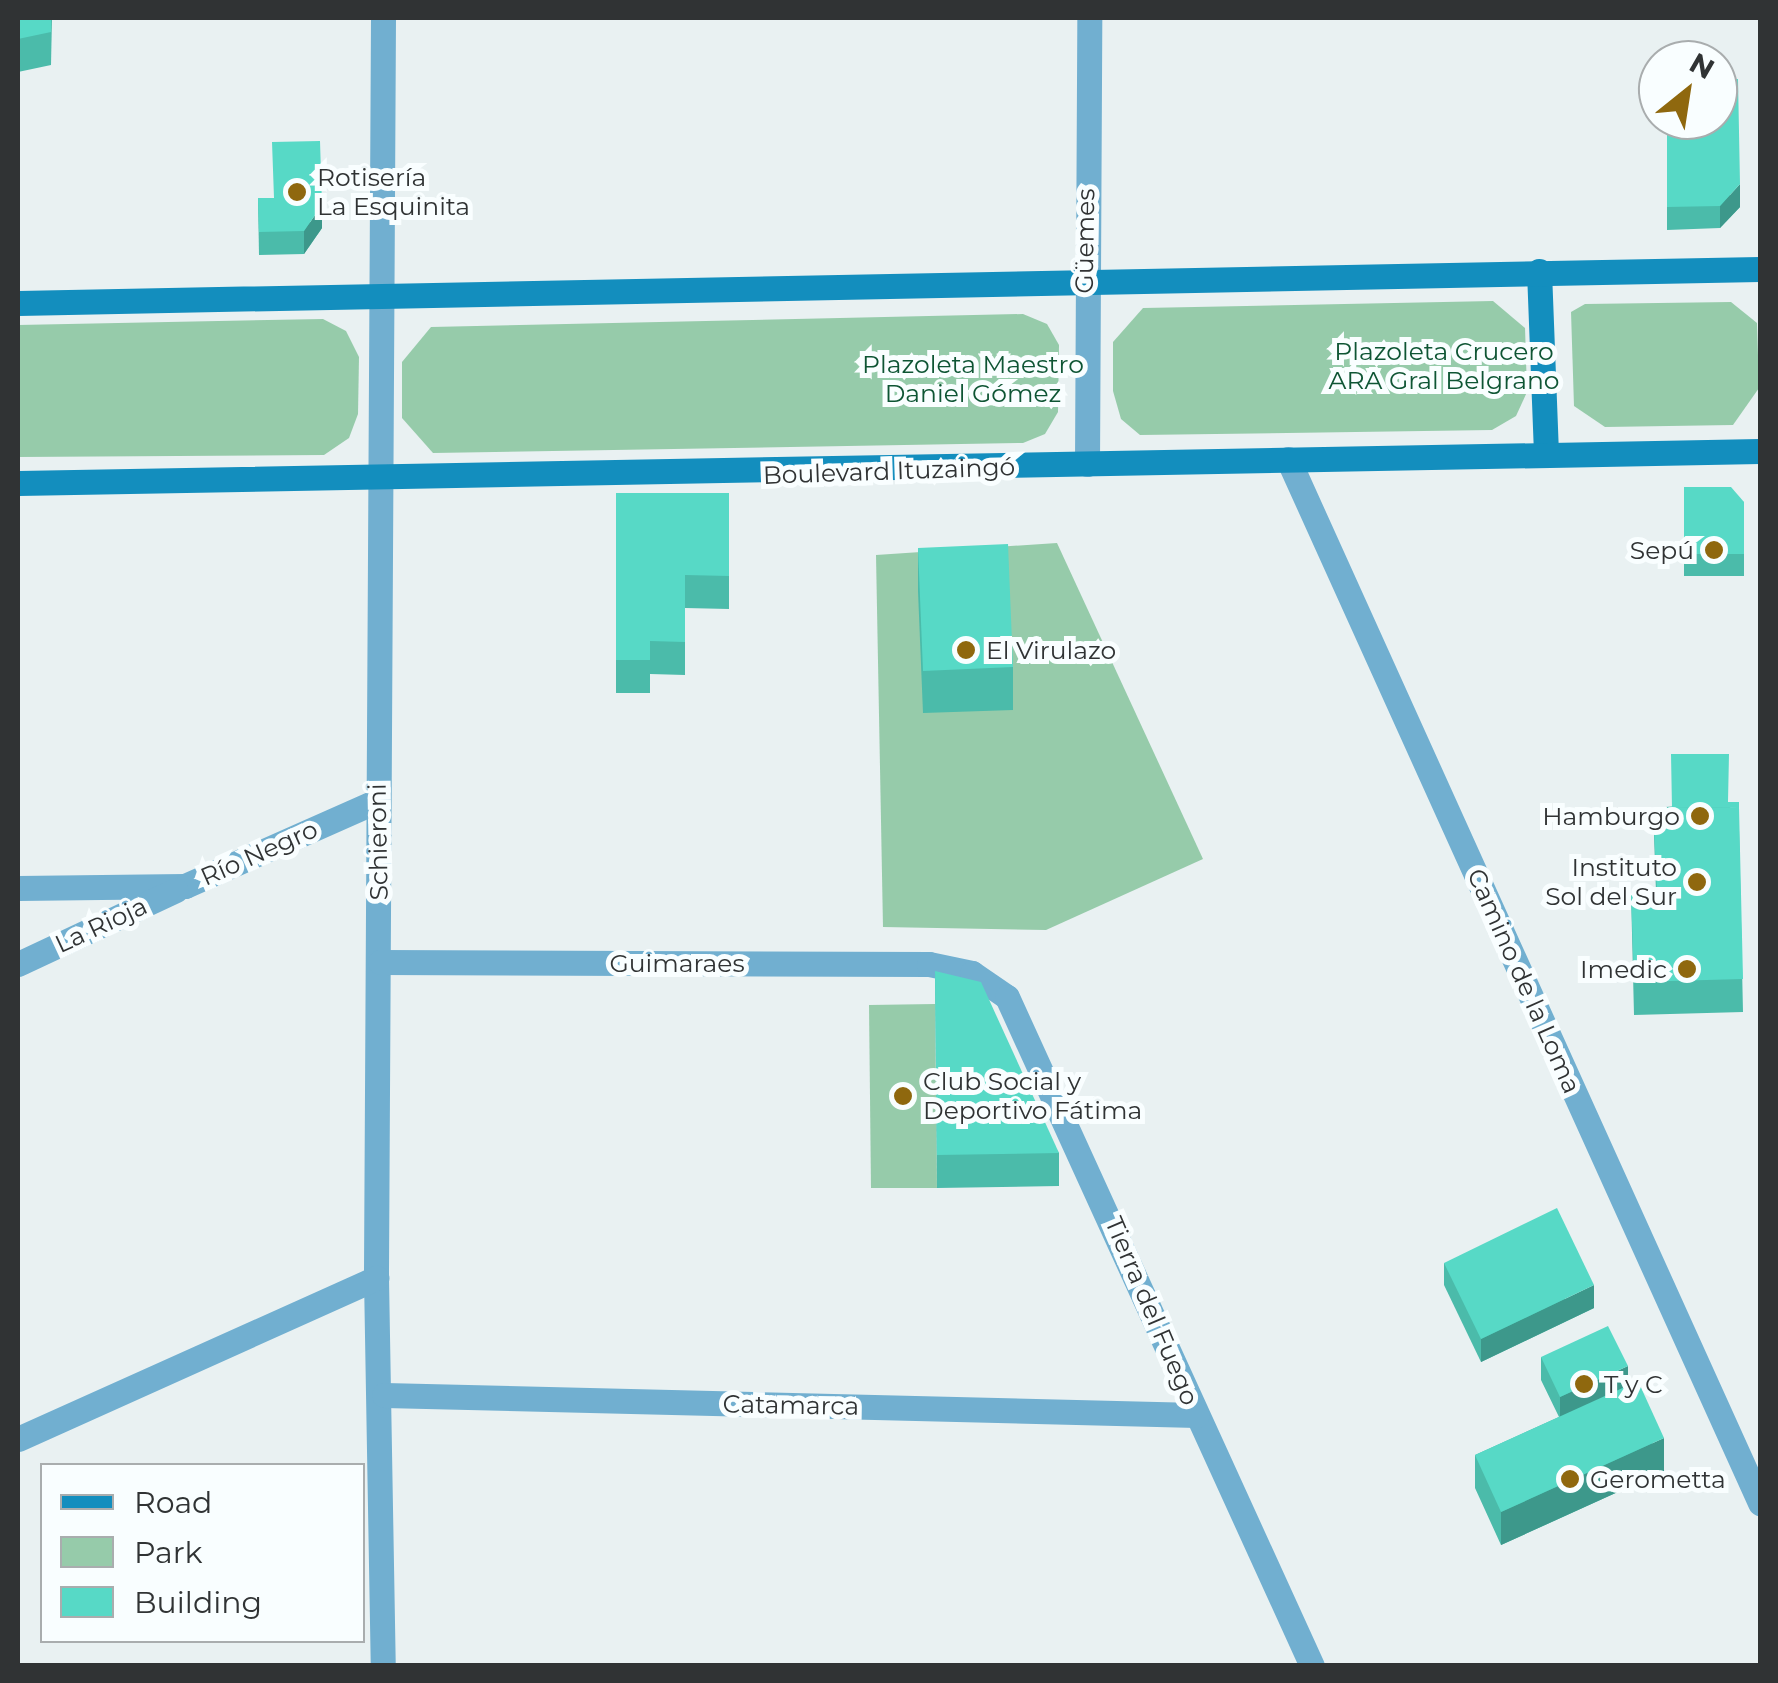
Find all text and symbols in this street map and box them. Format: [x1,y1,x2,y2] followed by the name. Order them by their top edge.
[1638,40,1738,140] north arrow
[1684,45,1720,86] text: N
[317,163,470,222] place label: Rotisería La Esquinita
[286,181,308,203] marker: Rotisería La Esquinita
[1069,188,1101,294] street label: Güemes
[1329,337,1559,396] park label: Plazoleta Crucero ARA Gral Belgrano
[862,350,1084,409] park label: Plazoleta Maestro Daniel Gómez
[762,452,1016,490] street label: Boulevard Ituzaingó
[1630,535,1694,565] place label: Sepú
[1703,539,1725,561] marker: Sepú
[986,635,1116,665] place label: El Virulazo
[955,639,977,661] marker: El Virulazo
[362,783,394,901] street label: Schieroni
[1542,801,1680,831] place label: Hamburgo
[1689,805,1711,827] marker: Hamburgo
[196,814,322,892] street label: Río Negro
[1545,853,1677,912] place label: Instituto Sol del Sur
[1461,864,1587,1098] street label: Camino de la Loma
[1686,871,1708,893] marker: Instituto Sol del Sur
[50,891,152,959] street label: La Rioja
[609,948,745,978] street label: Guimaraes
[1580,954,1667,984] place label: Imedic
[1676,958,1698,980] marker: Imedic
[923,1067,1142,1126] place label: Club Social y Deportivo Fátima
[892,1085,914,1107] marker: Club Social y Deportivo Fátima
[1099,1212,1205,1410] street label: Tierra del Fuego
[1604,1369,1663,1399] place label: T y C
[1573,1373,1595,1395] marker: T y C
[723,1389,859,1421] street label: Catamarca
[40,1463,365,1643] legend
[1590,1464,1726,1494] place label: Gerometta
[1559,1468,1581,1490] marker: Gerometta
[134,1484,212,1521] text: Road
[134,1534,203,1571] text: Park
[134,1584,262,1621] text: Building

